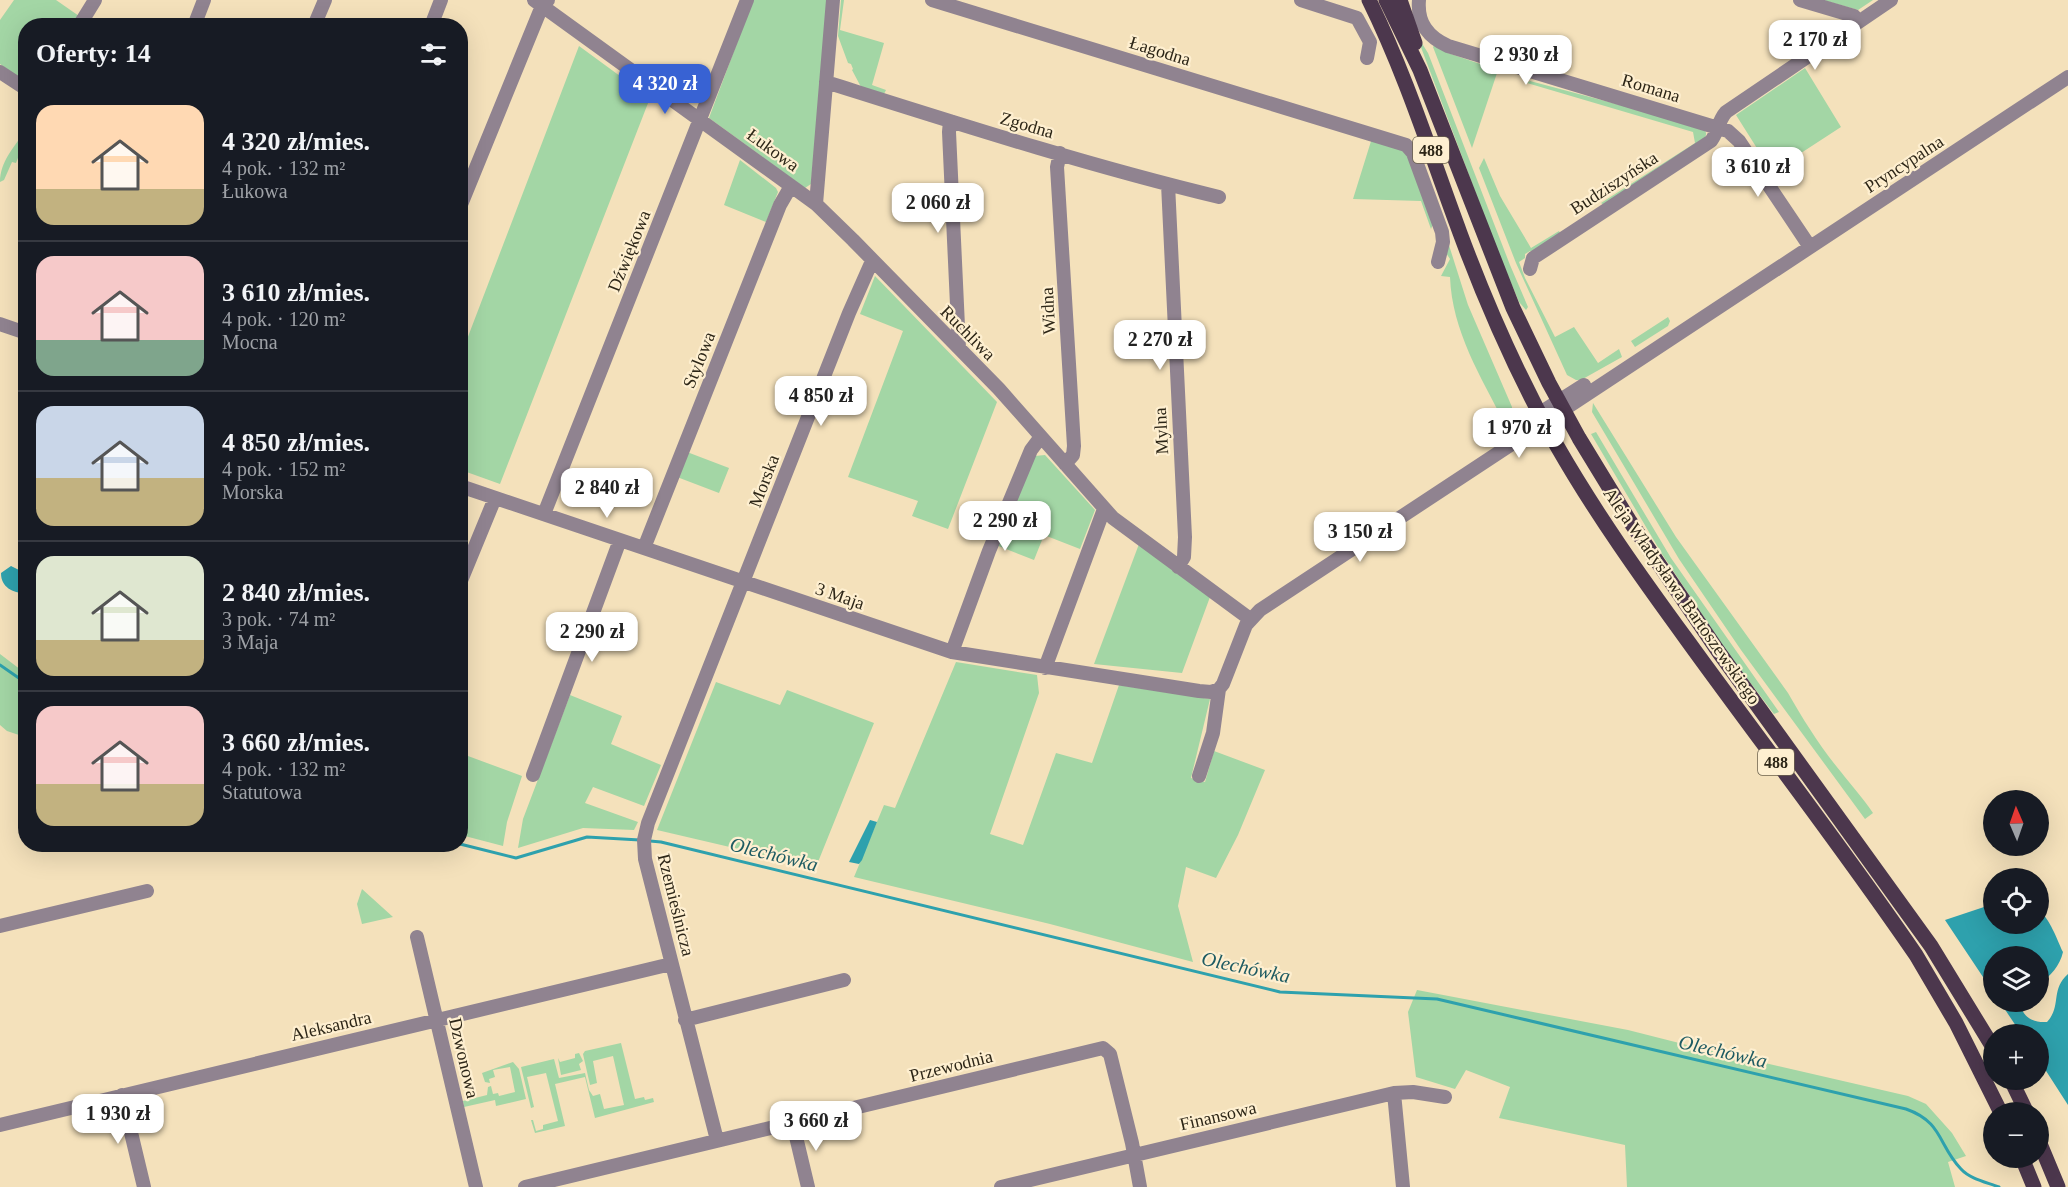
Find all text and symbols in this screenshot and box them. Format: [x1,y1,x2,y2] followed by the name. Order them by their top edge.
[1753,20,1877,71] pin: 2 170 zł
[1783,28,1847,50] text: 2 170 zł
[1127,32,1193,70] street label: Łagodna
[1464,35,1588,86] pin: 2 930 zł
[417,38,450,71] icon: filters
[36,39,151,68] text: Oferty: 14
[1494,43,1558,65] text: 2 930 zł
[603,64,727,115] pin: 4 320 zł
[1619,70,1683,106] street label: Romana
[633,72,697,94] text: 4 320 zł
[998,108,1056,142] street label: Zgodna
[743,125,803,175] street label: Łukowa
[222,127,370,156] text: 4 320 zł/mies.
[84,129,156,201] icon: home
[1861,131,1947,197] street label: Pryncypalna
[1413,137,1449,163] road number: 488
[1567,147,1661,219] street label: Budziszyńska
[1696,147,1820,198] pin: 3 610 zł
[1726,155,1790,177] text: 3 610 zł
[222,157,345,179] text: 4 pok. · 132 m²
[222,180,288,202] text: Łukowa
[876,183,1000,234] pin: 2 060 zł
[906,191,970,213] text: 2 060 zł
[604,207,654,295] street label: Dźwiękowa
[222,278,370,307] text: 3 610 zł/mies.
[84,280,156,352] icon: home
[1037,287,1059,335] street label: Widna
[937,302,999,364] street label: Ruchliwa
[222,308,345,330] text: 4 pok. · 120 m²
[1098,320,1222,371] pin: 2 270 zł
[1128,328,1192,350] text: 2 270 zł
[679,329,719,391] street label: Stylowa
[222,331,278,353] text: Mocna
[759,376,883,427] pin: 4 850 zł
[789,384,853,406] text: 4 850 zł
[1150,407,1172,455] street label: Mylna
[1457,408,1581,459] pin: 1 970 zł
[1487,416,1551,438] text: 1 970 zł
[222,428,370,457] text: 4 850 zł/mies.
[84,430,156,502] icon: home
[745,452,783,510] street label: Morska
[222,458,345,480] text: 4 pok. · 152 m²
[545,468,669,519] pin: 2 840 zł
[575,476,639,498] text: 2 840 zł
[222,481,283,503] text: Morska
[1599,484,1765,708] street label: Aleja Władysława Bartoszewskiego
[943,501,1067,552] pin: 2 290 zł
[973,509,1037,531] text: 2 290 zł
[1298,512,1422,563] pin: 3 150 zł
[1328,520,1392,542] text: 3 150 zł
[222,578,370,607] text: 2 840 zł/mies.
[813,578,867,614] street label: 3 Maja
[84,580,156,652] icon: home
[222,608,335,630] text: 3 pok. · 74 m²
[530,612,654,663] pin: 2 290 zł
[560,620,624,642] text: 2 290 zł
[222,631,278,653] text: 3 Maja
[222,728,370,757] text: 3 660 zł/mies.
[84,730,156,802] icon: home
[1758,749,1794,775] road number: 488
[222,758,345,780] text: 4 pok. · 132 m²
[222,781,302,803] text: Statutowa
[1983,790,2049,856] north arrow
[1983,790,2049,1168] map controls
[728,832,820,876] water label: Olechówka
[654,852,698,958] street label: Rzemieślnicza
[1983,868,2049,934] button: locate
[1983,946,2049,1012] button: layers
[1200,947,1292,987] water label: Olechówka
[289,1007,373,1045] street label: Aleksandra
[445,1016,483,1100] street label: Dzwonowa
[1983,1024,2049,1090] button: +
[1677,1030,1769,1072] water label: Olechówka
[907,1046,995,1086] street label: Przewodnia
[56,1094,180,1145] pin: 1 930 zł
[1178,1097,1258,1135] street label: Finansowa
[754,1101,878,1152] pin: 3 660 zł
[86,1102,150,1124] text: 1 930 zł
[1983,1102,2049,1168] button: −
[784,1109,848,1131] text: 3 660 zł

